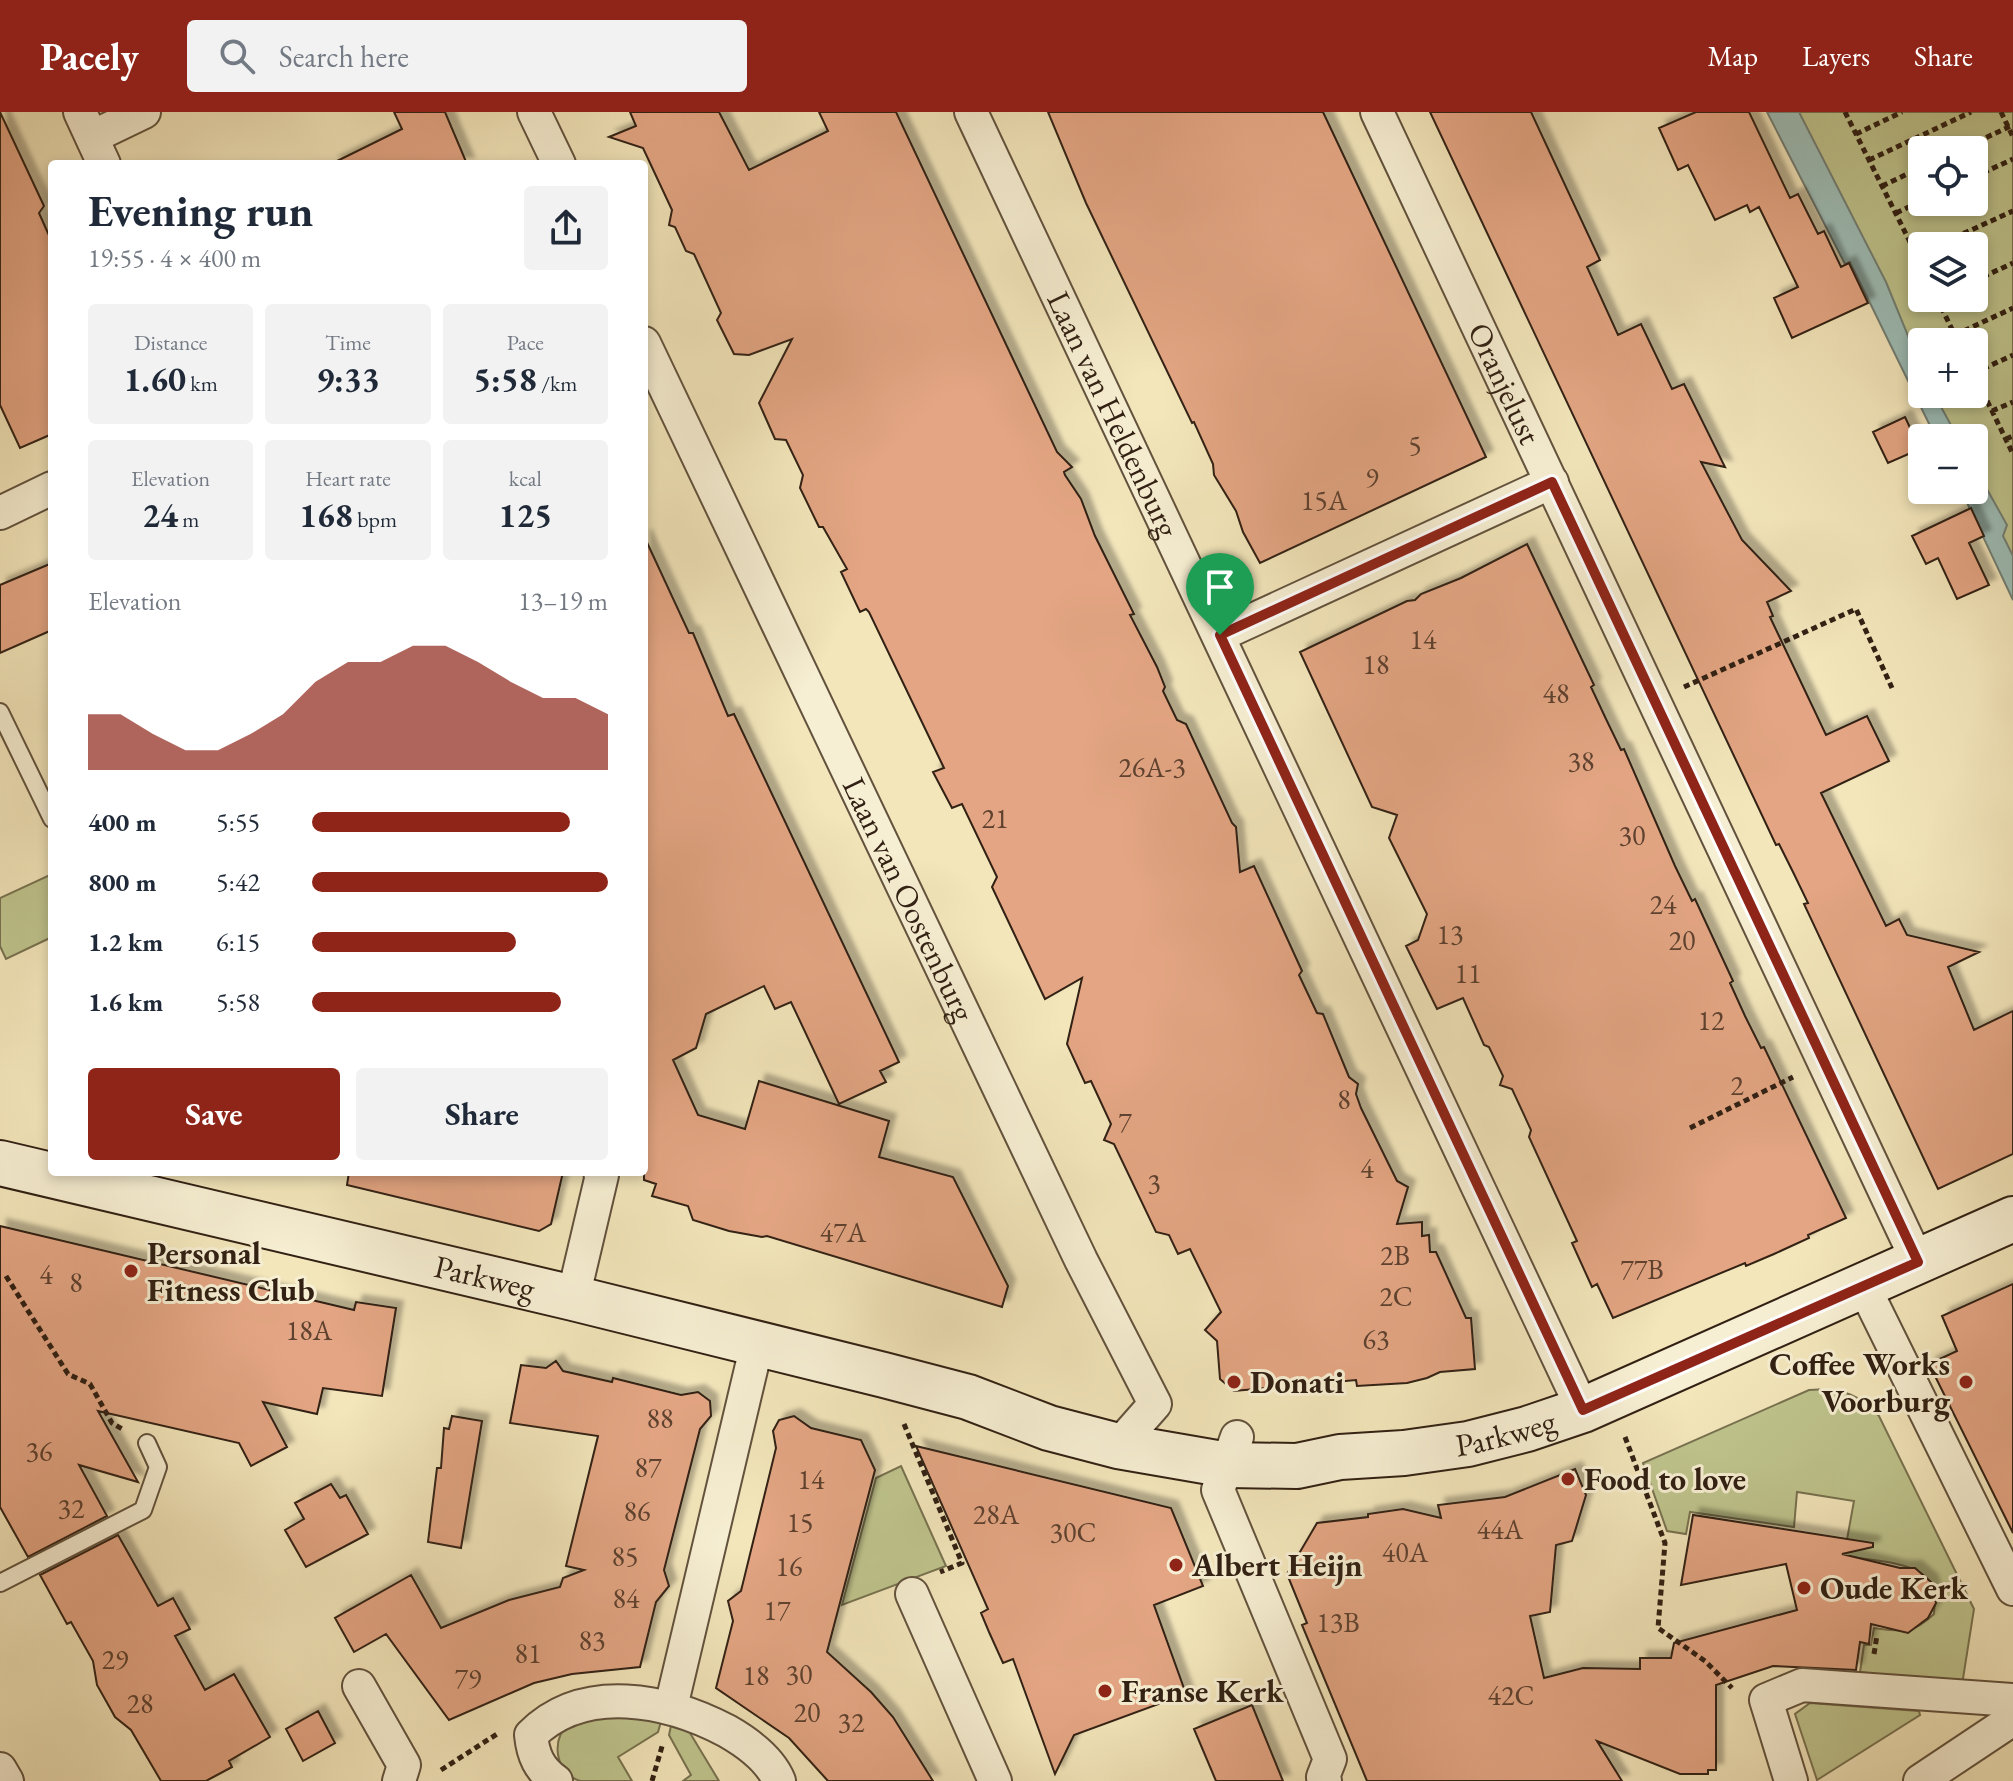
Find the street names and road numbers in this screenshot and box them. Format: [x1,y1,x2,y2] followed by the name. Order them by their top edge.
[1038,284,1190,545] street label: Laan van Heldenburg
[1458,316,1551,451] street label: Oranjelust
[833,770,985,1029] street label: Laan van Oostenburg
[430,1245,540,1310] street label: Parkweg
[1453,1399,1562,1467] street label: Parkweg

